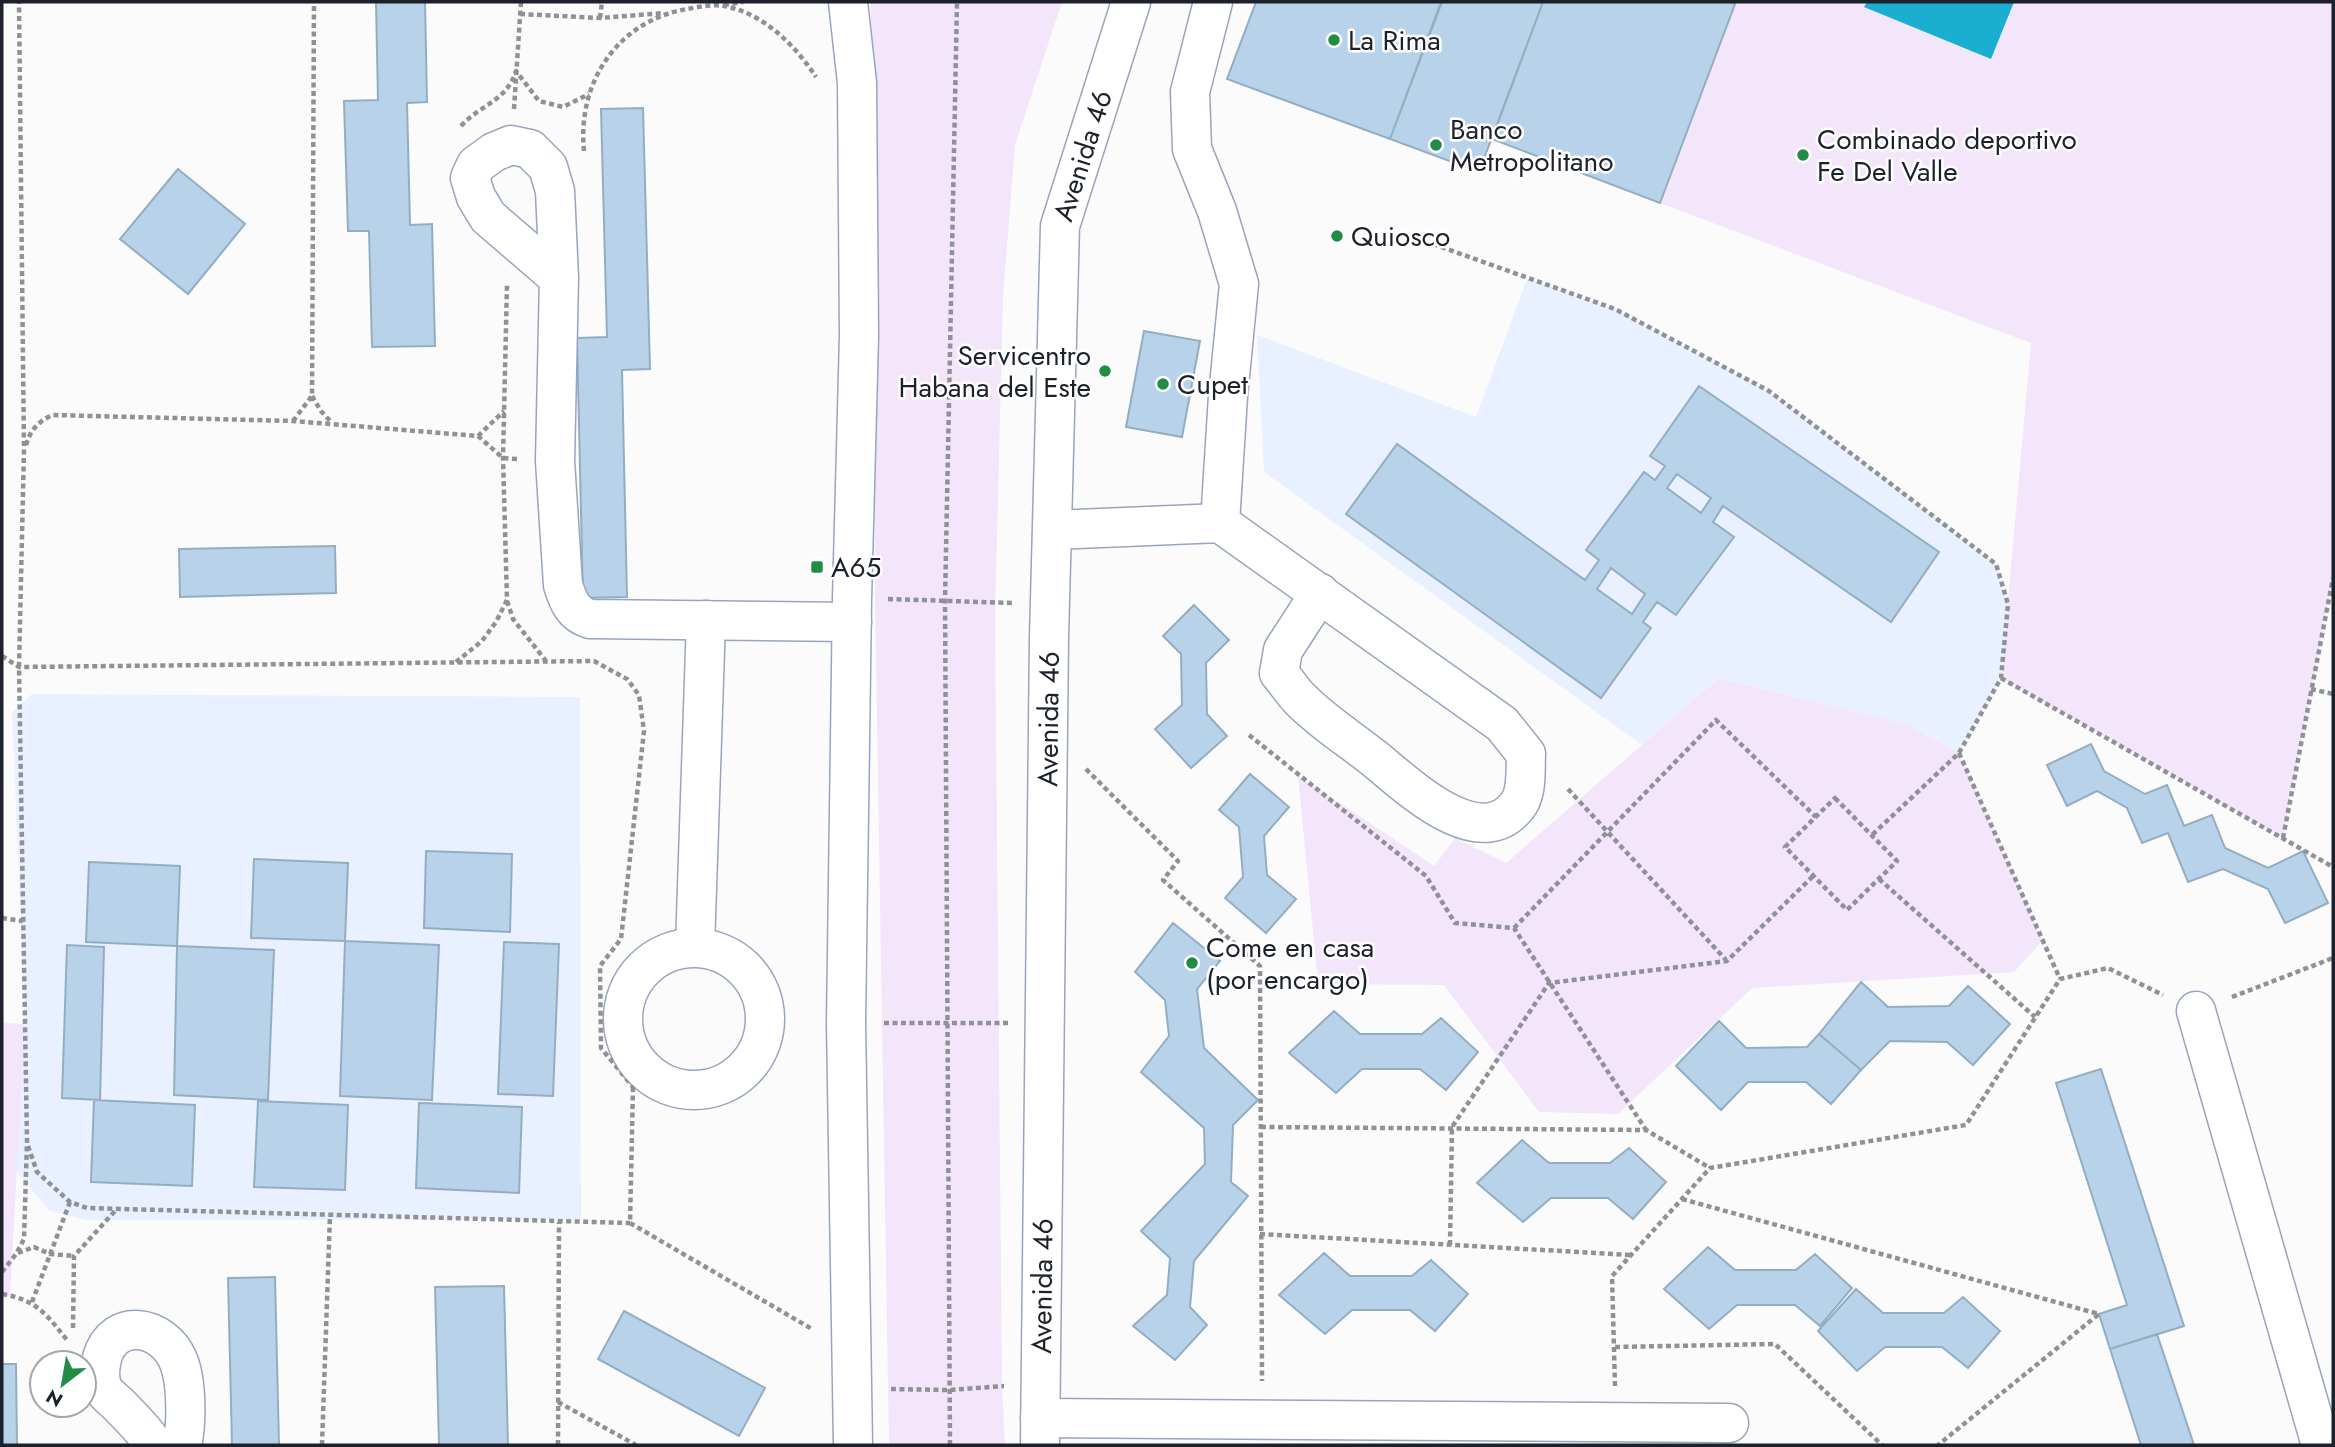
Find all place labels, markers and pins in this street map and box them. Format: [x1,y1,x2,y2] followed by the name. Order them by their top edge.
[1348,20,1441,61] place label: La Rima
[1326,32,1342,48] marker: La Rima
[1450,109,1613,182] place label: Banco Metropolitano
[1817,119,2077,192] place label: Combinado deportivo Fe Del Valle
[1428,137,1444,153] marker: Banco Metropolitano
[1795,147,1811,163] marker: Combinado deportivo Fe Del Valle
[1351,216,1450,257] place label: Quiosco
[1329,228,1345,244] marker: Quiosco
[898,335,1091,408] place label: Servicentro Habana del Este
[1097,363,1113,379] marker: Servicentro Habana del Este
[1177,364,1248,405] place label: Cupet
[1155,376,1171,392] marker: Cupet
[831,547,881,588] place label: A65
[809,559,825,575] marker: A65
[1206,927,1374,1000] place label: Come en casa (por encargo)
[1184,955,1200,971] marker: Come en casa (por encargo)

